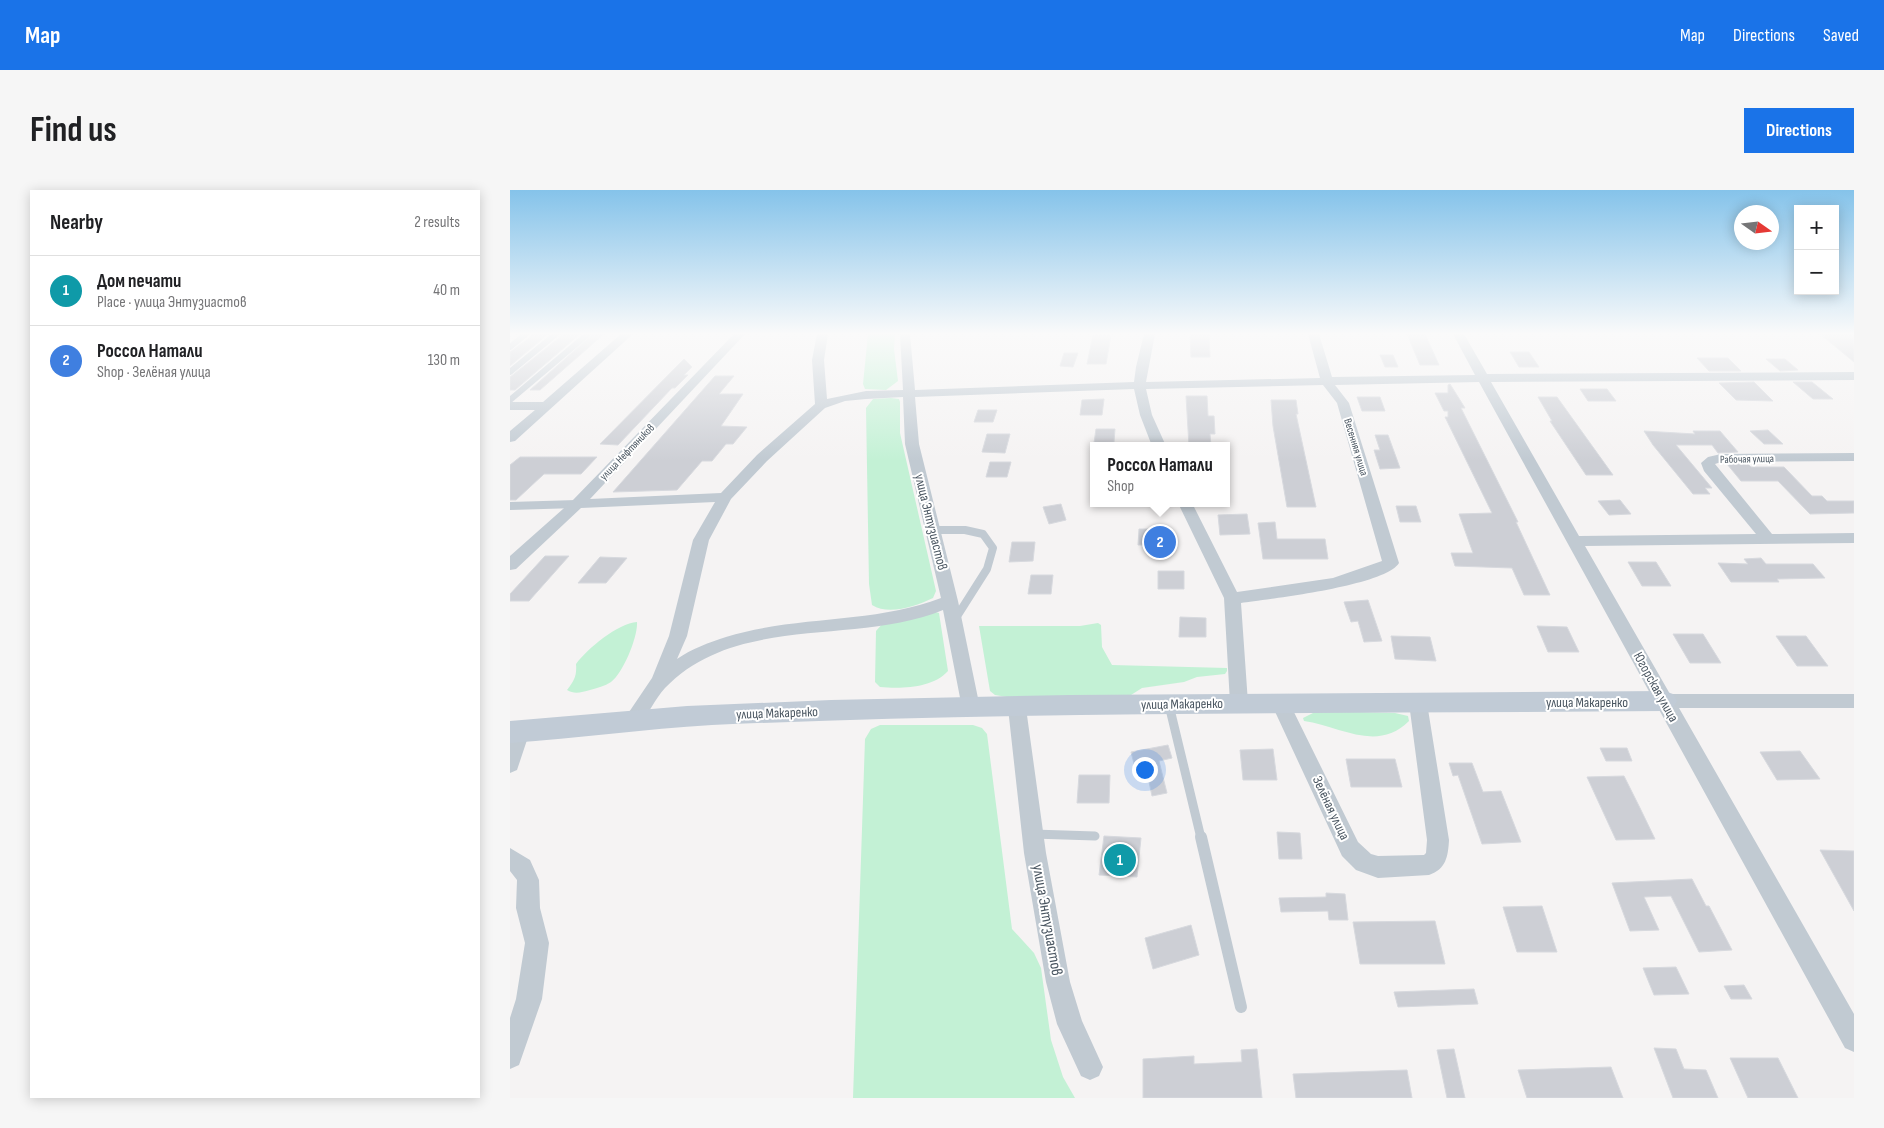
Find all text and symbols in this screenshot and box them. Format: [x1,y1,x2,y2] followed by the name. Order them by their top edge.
[25,21,60,50] text: Map
[1680,25,1705,46] text: Map
[1733,25,1795,46] text: Directions
[1823,25,1859,46] text: Saved
[1744,108,1854,153] button: Directions
[30,109,117,152] text: Find us
[1734,205,1779,250] north arrow
[1794,205,1839,295] map controls
[1794,205,1839,250] button: +
[50,210,103,235] text: Nearby
[414,213,460,232] text: 2 results
[1794,250,1839,295] button: −
[97,270,181,293] text: Дом печати
[63,281,69,300] text: 1
[433,281,460,300] text: 40 m
[97,293,247,312] text: Place · улица Энтузиастов
[97,340,202,363] text: Россол Натали
[62,351,70,370] text: 2
[428,351,460,370] text: 130 m
[97,363,211,382] text: Shop · Зелёная улица
[1341,417,1371,477] street label: Весенняя улица
[597,421,657,483] street label: улица Нефтяников
[1090,442,1230,507] popup
[1720,452,1774,466] street label: Рабочая улица
[1107,454,1213,477] text: Россол Натали
[911,472,951,572] street label: улица Энтузиастов
[1107,477,1134,496] text: Shop
[1144,523,1176,561] pin: 2
[1630,649,1682,725] street label: Югорская улица
[1546,694,1628,711] street label: улица Макаренко
[1141,695,1223,713] street label: улица Макаренко
[736,703,818,723] street label: улица Макаренко
[1132,757,1158,783] your location
[1309,773,1353,843] street label: Зелёная улица
[1104,841,1136,879] pin: 1
[1028,863,1066,977] street label: улица Энтузиастов

